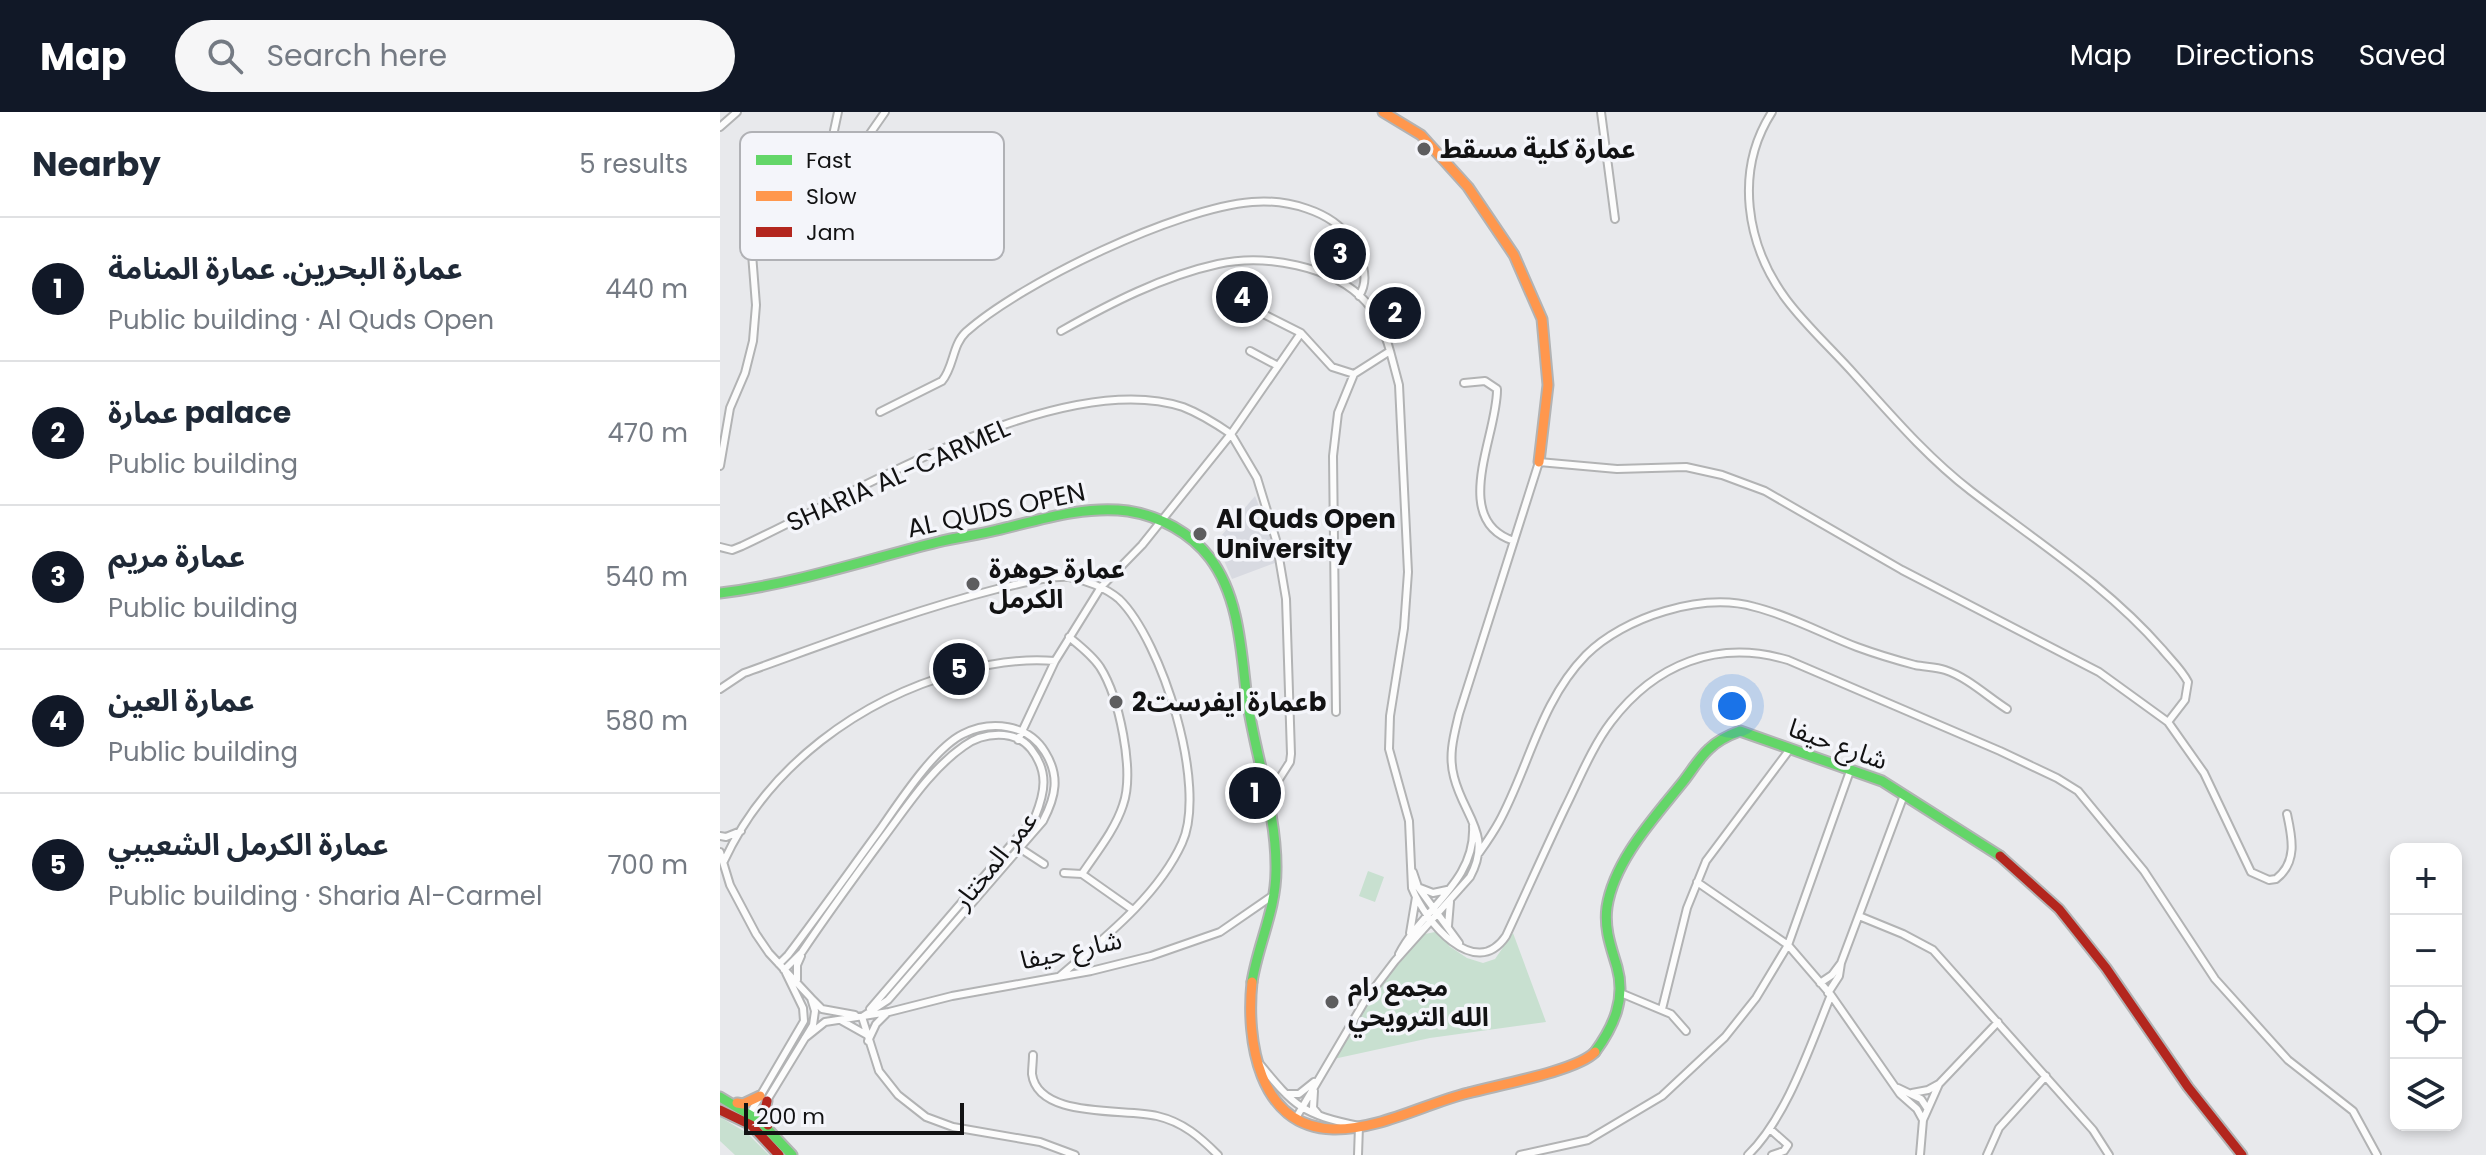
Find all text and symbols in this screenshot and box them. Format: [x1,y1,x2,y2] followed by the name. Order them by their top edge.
[175,20,735,92] search box
[40,30,127,83] text: Map
[203,34,247,78] icon: search
[267,34,447,77] text: Search here
[2070,36,2132,75] text: Map
[2176,36,2315,75] text: Directions
[2359,36,2446,75] text: Saved
[1440,131,1635,167] place label: عمارة كلية مسقط
[740,132,1004,260] legend
[32,140,161,188] text: Nearby
[1415,140,1433,158] marker: عمارة كلية مسقط
[806,145,851,176] text: Fast
[579,146,688,182] text: 5 results
[806,181,856,212] text: Slow
[806,217,855,248] text: Jam
[1314,224,1366,284] pin: 3
[108,247,463,290] text: عمارة البحرين. عمارة المنامة
[1216,267,1268,327] pin: 4
[53,271,63,307] text: 1
[605,271,688,307] text: 440 m
[1369,283,1421,343] pin: 2
[108,302,494,338] text: Public building · Al Quds Open
[108,391,291,434] text: عمارة palace
[781,410,1015,540] street label: SHARIA AL-CARMEL
[51,415,65,451] text: 2
[607,415,688,451] text: 470 m
[108,446,298,482] text: Public building
[904,474,1088,546] street label: AL QUDS OPEN
[1216,501,1396,567] place label: Al Quds Open University
[1191,525,1209,543] marker: Al Quds Open University
[108,535,245,578] text: عمارة مريم
[989,551,1125,617] place label: عمارة جوهرة الكرمل
[50,559,66,595] text: 3
[605,559,688,595] text: 540 m
[964,575,982,593] marker: عمارة جوهرة الكرمل
[108,590,298,626] text: Public building
[933,639,985,699] pin: 5
[108,679,255,722] text: عمارة العين
[1132,684,1326,720] place label: عمارة ايفرست2b
[1712,686,1752,726] your location
[1107,693,1125,711] marker: عمارة ايفرست2b
[49,703,67,739] text: 4
[605,703,688,739] text: 580 m
[1783,709,1893,779] street label: شارع حيفا
[108,734,298,770] text: Public building
[1229,763,1281,823] pin: 1
[944,803,1046,917] street label: عمر المختار
[108,823,389,866] text: عمارة الكرمل الشعيبي
[2390,843,2462,1131] map controls
[2390,843,2462,915] button: +
[50,847,66,883] text: 5
[607,847,688,883] text: 700 m
[108,878,542,914] text: Public building · Sharia Al-Carmel
[2390,915,2462,987] button: −
[1017,922,1125,979] street label: شارع حيفا
[1348,969,1489,1038] place label: مجمع رام الله الترويحي
[2390,987,2462,1059] button: locate
[1323,993,1341,1011] marker: مجمع رام الله الترويحي
[2390,1059,2462,1131] button: layers
[744,1099,964,1135] scale bar
[756,1101,825,1132] text: 200 m

